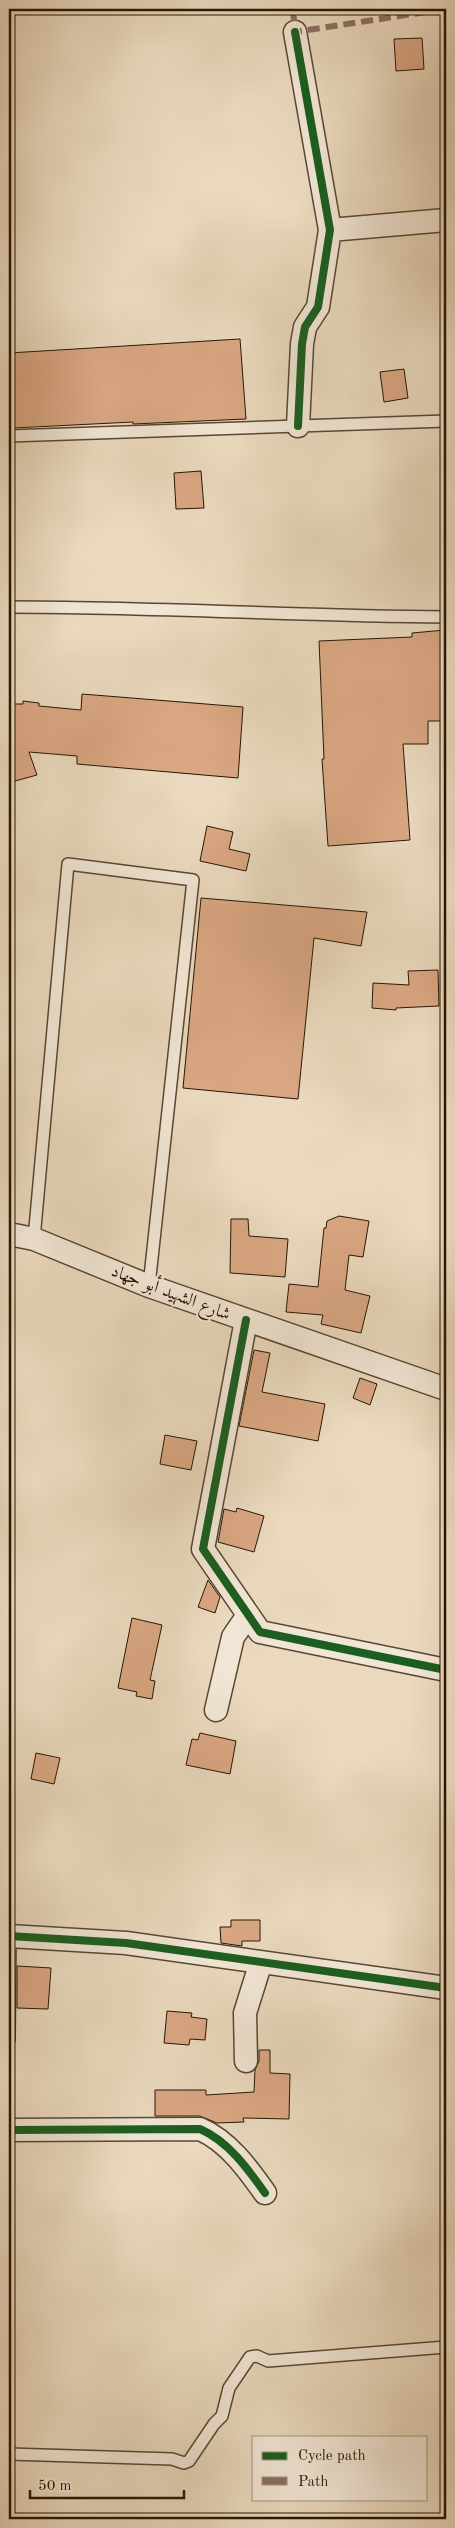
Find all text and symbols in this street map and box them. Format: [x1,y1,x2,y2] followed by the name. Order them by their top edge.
[107,1257,235,1329] street label: شارع الشهيد أبو جهاد
[252,2436,428,2500] legend
[298,2449,366,2464] text: Cycle path
[30,2468,184,2500] scale bar
[298,2475,328,2490] text: Path
[38,2479,72,2494] text: 50 m

